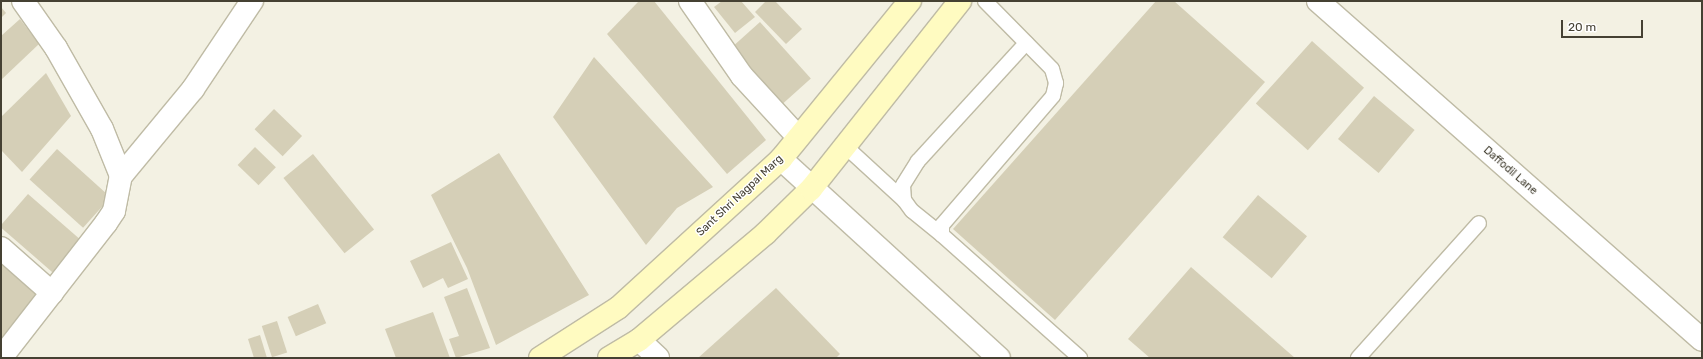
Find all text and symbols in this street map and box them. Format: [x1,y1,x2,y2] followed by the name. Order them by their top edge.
[1563,12,1645,38] scale bar
[1568,20,1596,34] text: 20 m
[1480,144,1540,198] street label: Daffodil Lane
[694,153,786,239] street label: Sant Shri Nagpal Marg

